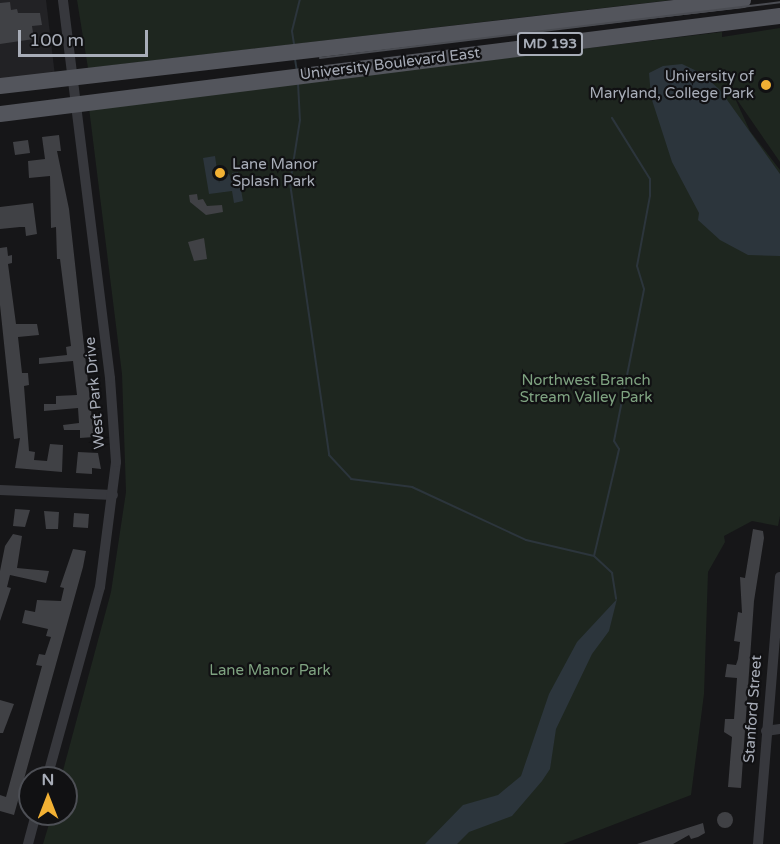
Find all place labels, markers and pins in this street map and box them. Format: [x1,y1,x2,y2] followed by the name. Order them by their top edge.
[590,67,754,102] place label: University of Maryland, College Park
[759,78,773,92] marker: University of Maryland, College Park
[232,155,318,190] place label: Lane Manor Splash Park
[213,166,227,180] marker: Lane Manor Splash Park

